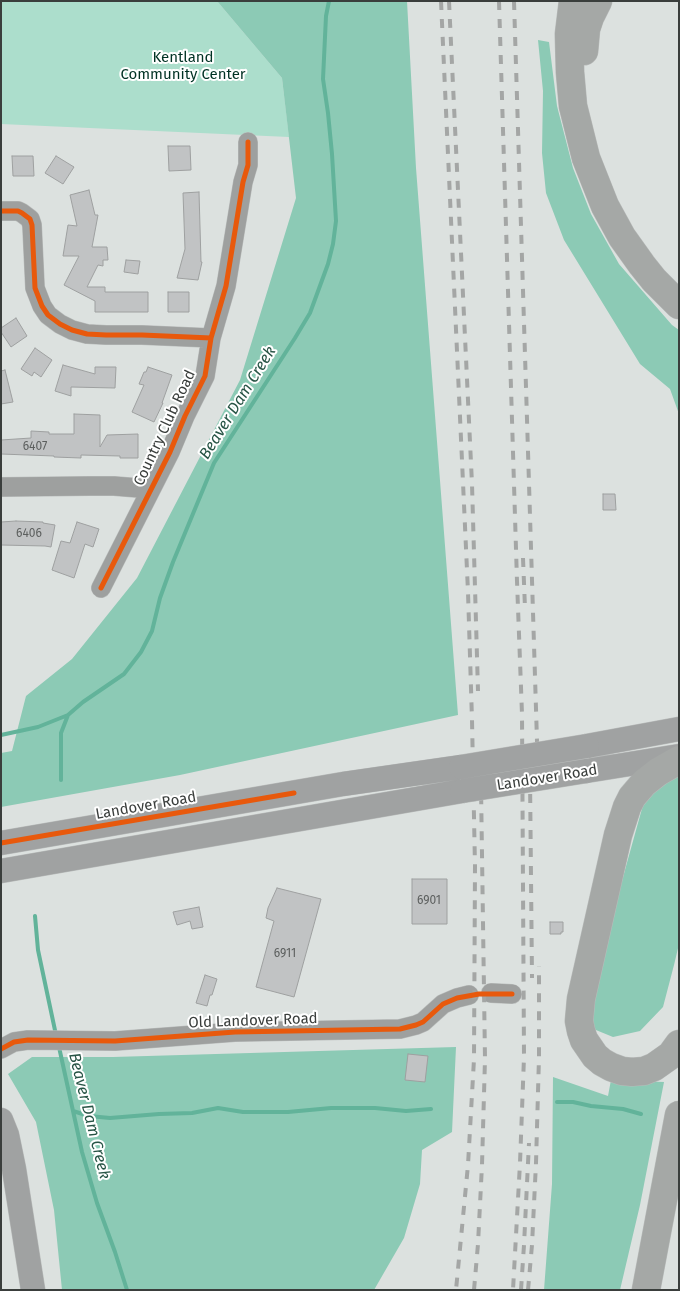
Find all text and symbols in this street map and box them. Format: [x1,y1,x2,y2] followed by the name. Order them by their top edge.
[120,49,246,84] park label: Kentland Community Center
[196,343,280,463] water label: Beaver Dam Creek
[130,367,200,489] street label: Country Club Road
[23,440,47,454] house number: 6407
[16,527,42,541] house number: 6406
[495,761,599,795] street label: Landover Road
[94,788,198,824] street label: Landover Road
[417,894,441,908] house number: 6901
[274,947,296,961] house number: 6911
[188,1010,318,1032] street label: Old Landover Road
[64,1051,114,1181] water label: Beaver Dam Creek

